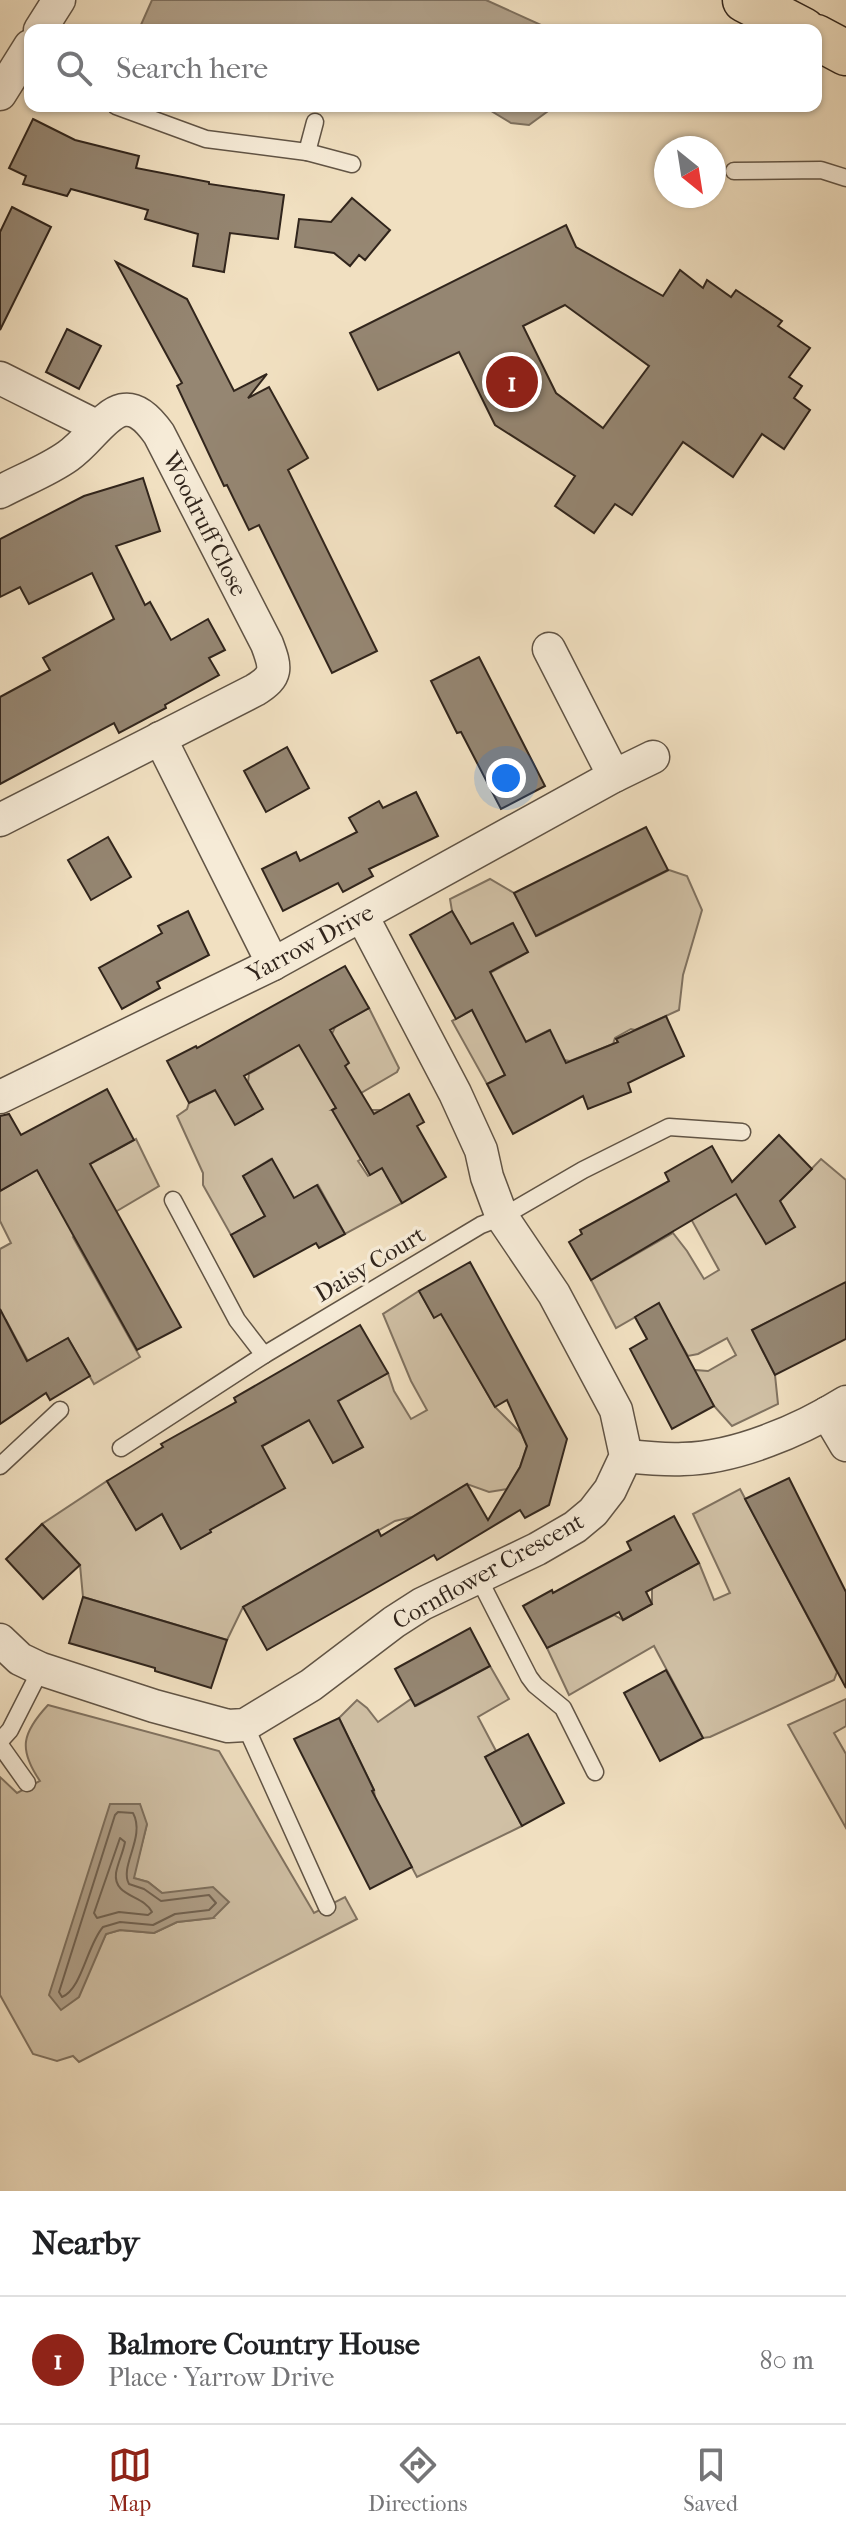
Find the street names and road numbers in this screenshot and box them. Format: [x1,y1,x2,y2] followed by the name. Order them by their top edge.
[156,446,253,601] street label: Woodruff Close
[241,898,378,988] street label: Yarrow Drive
[310,1220,431,1308] street label: Daisy Court
[388,1507,589,1635] street label: Cornflower Crescent

